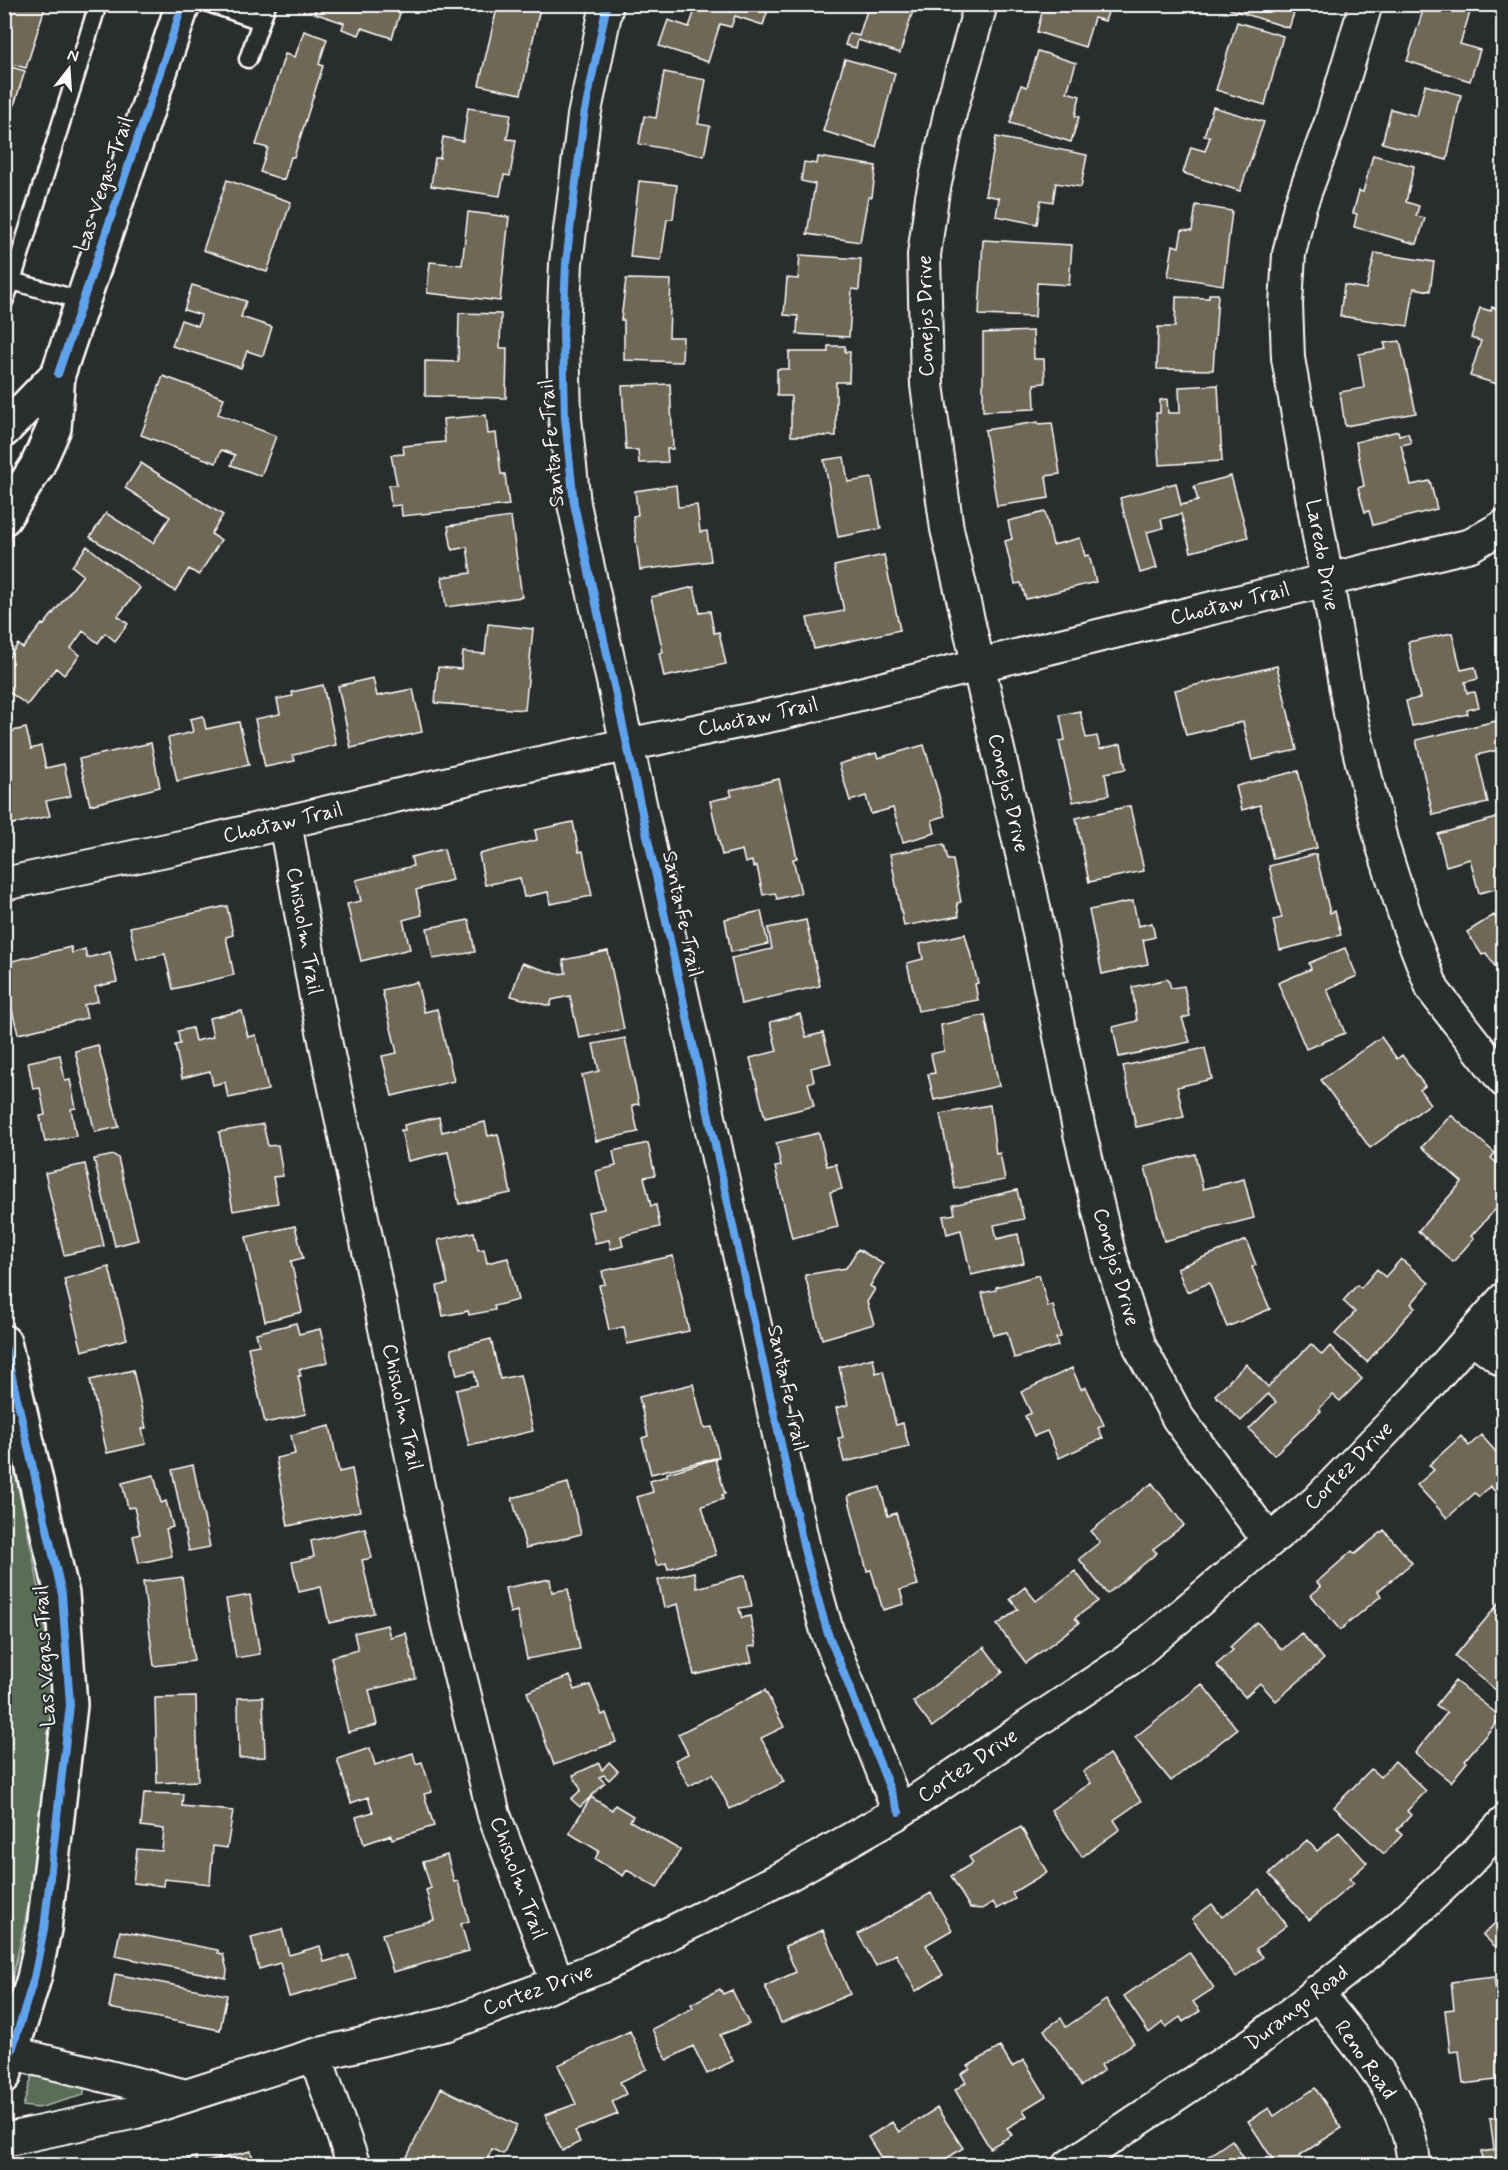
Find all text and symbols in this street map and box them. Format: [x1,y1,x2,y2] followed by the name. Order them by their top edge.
[39,39,99,99] north arrow
[65,44,81,68] text: N
[68,112,140,256] street label: Las Vegas Trail
[911,255,941,377] street label: Conejos Drive
[532,378,572,508] street label: Santa Fe Trail
[1298,497,1346,613] street label: Laredo Drive
[1167,576,1293,632] street label: Choctaw Trail
[695,691,821,743] street label: Choctaw Trail
[981,731,1035,855] street label: Conejos Drive
[220,796,346,850] street label: Choctaw Trail
[655,848,709,980] street label: Santa Fe Trail
[279,865,329,997] street label: Chisholm Trail
[1086,1205,1146,1329] street label: Conejos Drive
[760,1322,814,1454] street label: Santa Fe Trail
[375,1341,429,1473] street label: Chisholm Trail
[1298,1415,1400,1517] street label: Cortez Drive
[27,1584,63,1728] street label: Las Vegas Trail
[912,1722,1024,1810] street label: Cortez Drive
[483,1813,553,1943] street label: Chisholm Trail
[479,1957,597,2023] street label: Cortez Drive
[1239,1959,1355,2057] street label: Durango Road
[1327,2015,1403,2105] street label: Reno Road

